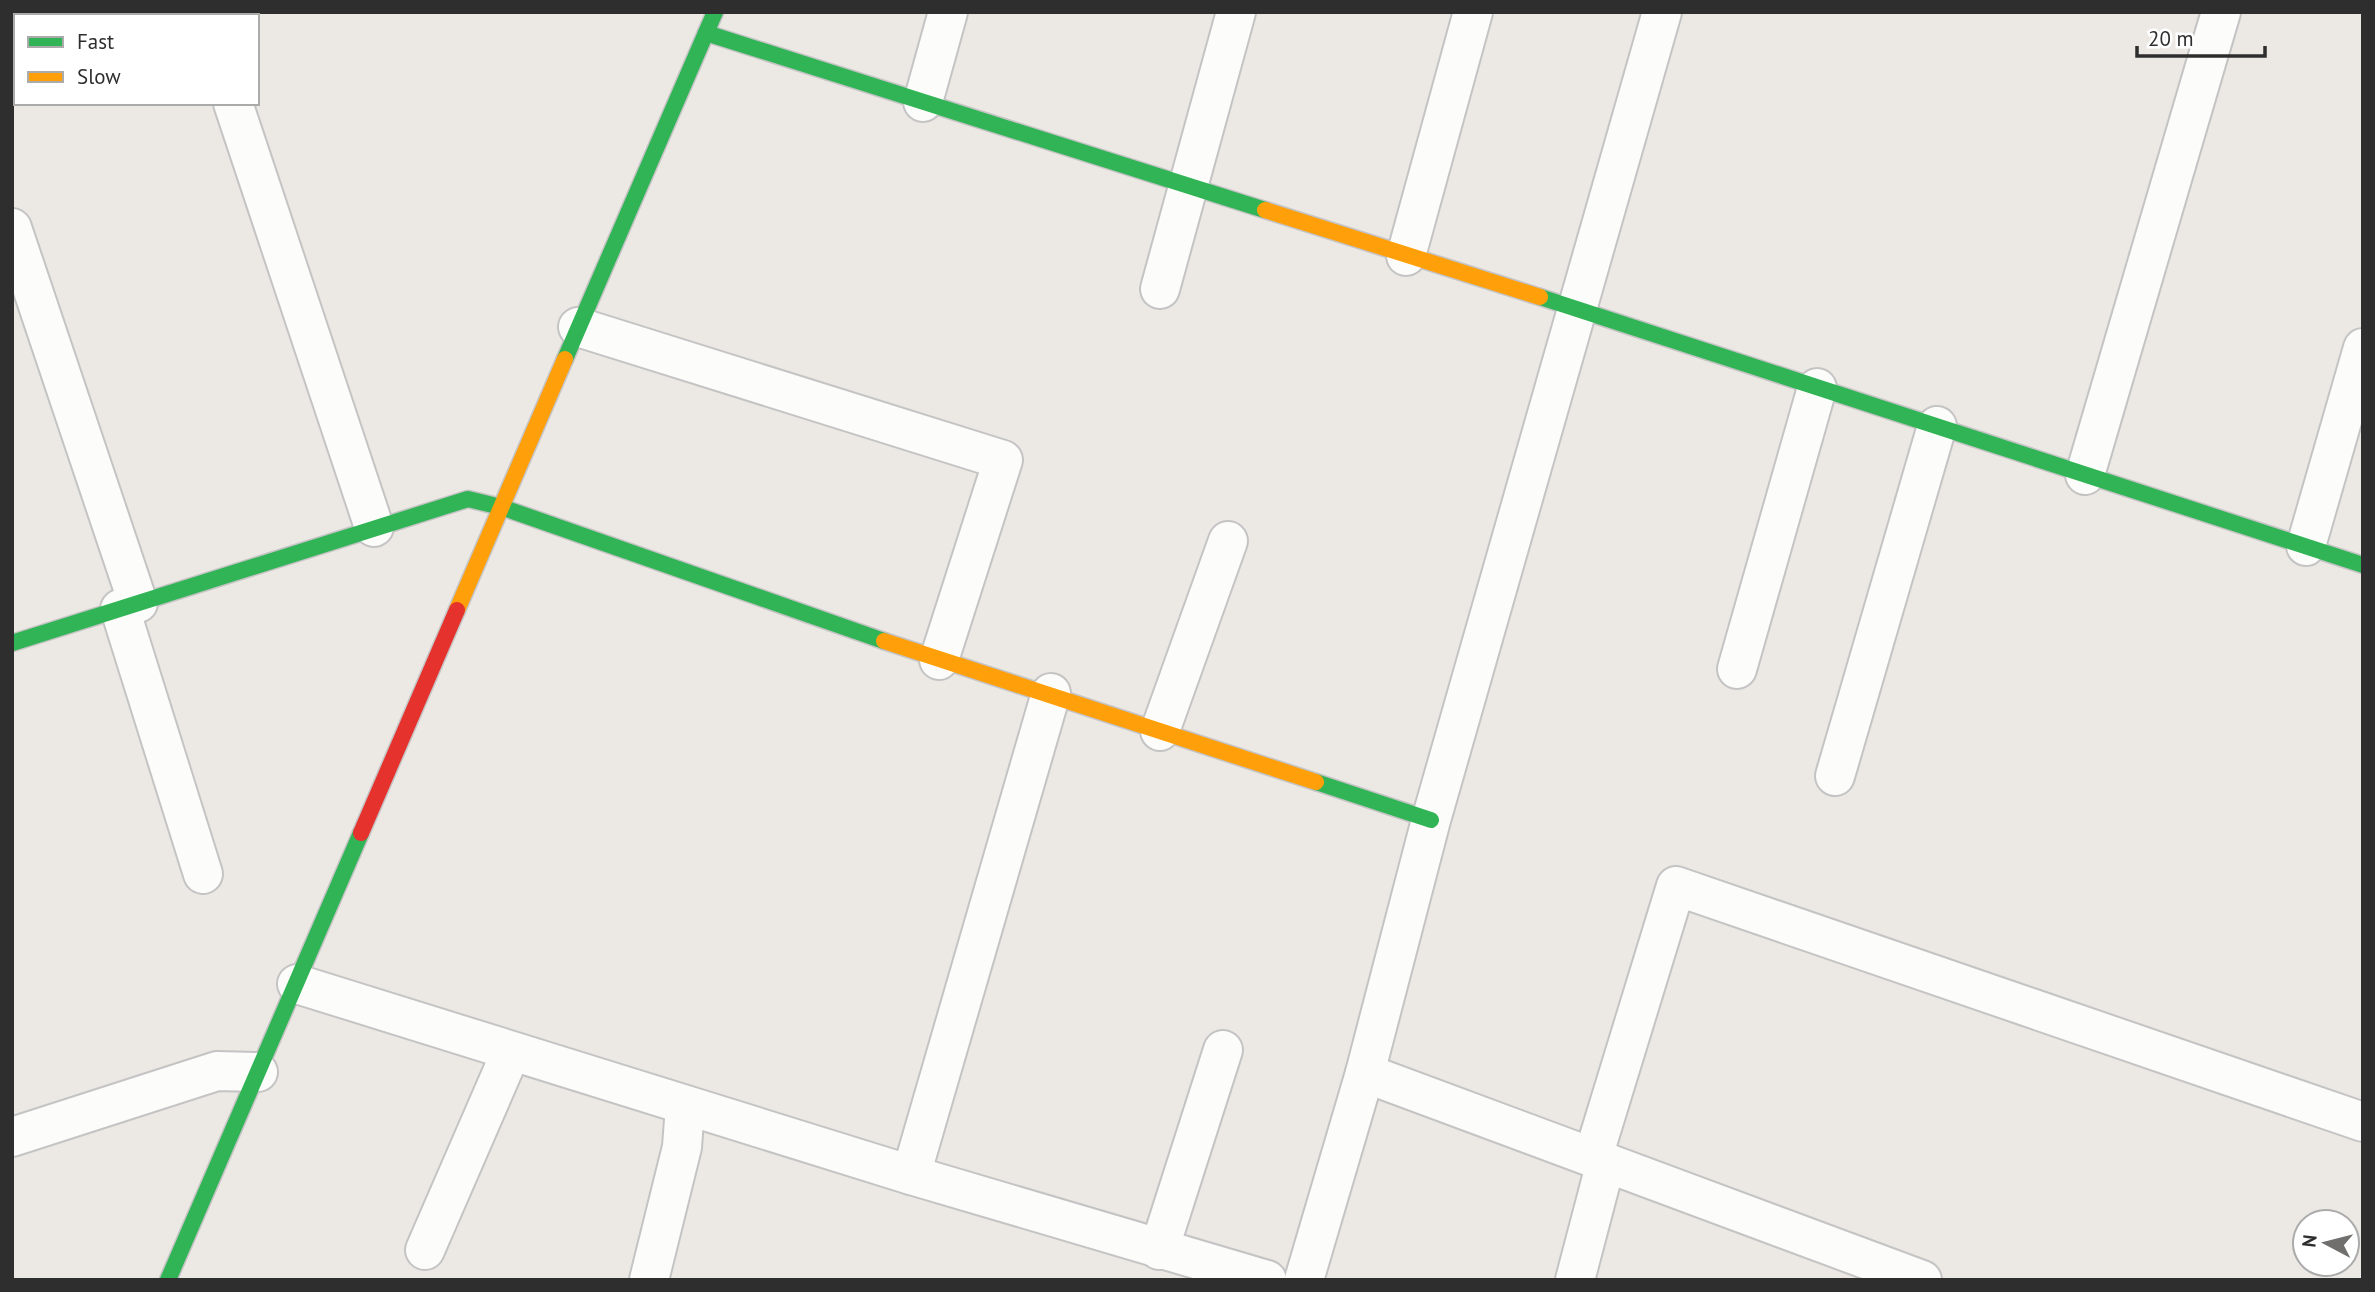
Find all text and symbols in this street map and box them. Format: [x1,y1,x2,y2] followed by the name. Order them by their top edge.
[14,14,259,105] legend
[2137,14,2265,58] scale bar
[2148,25,2194,52] text: 20 m
[77,28,114,55] text: Fast
[77,63,121,90] text: Slow
[2291,1208,2361,1278] north arrow
[2296,1233,2322,1249] text: N

